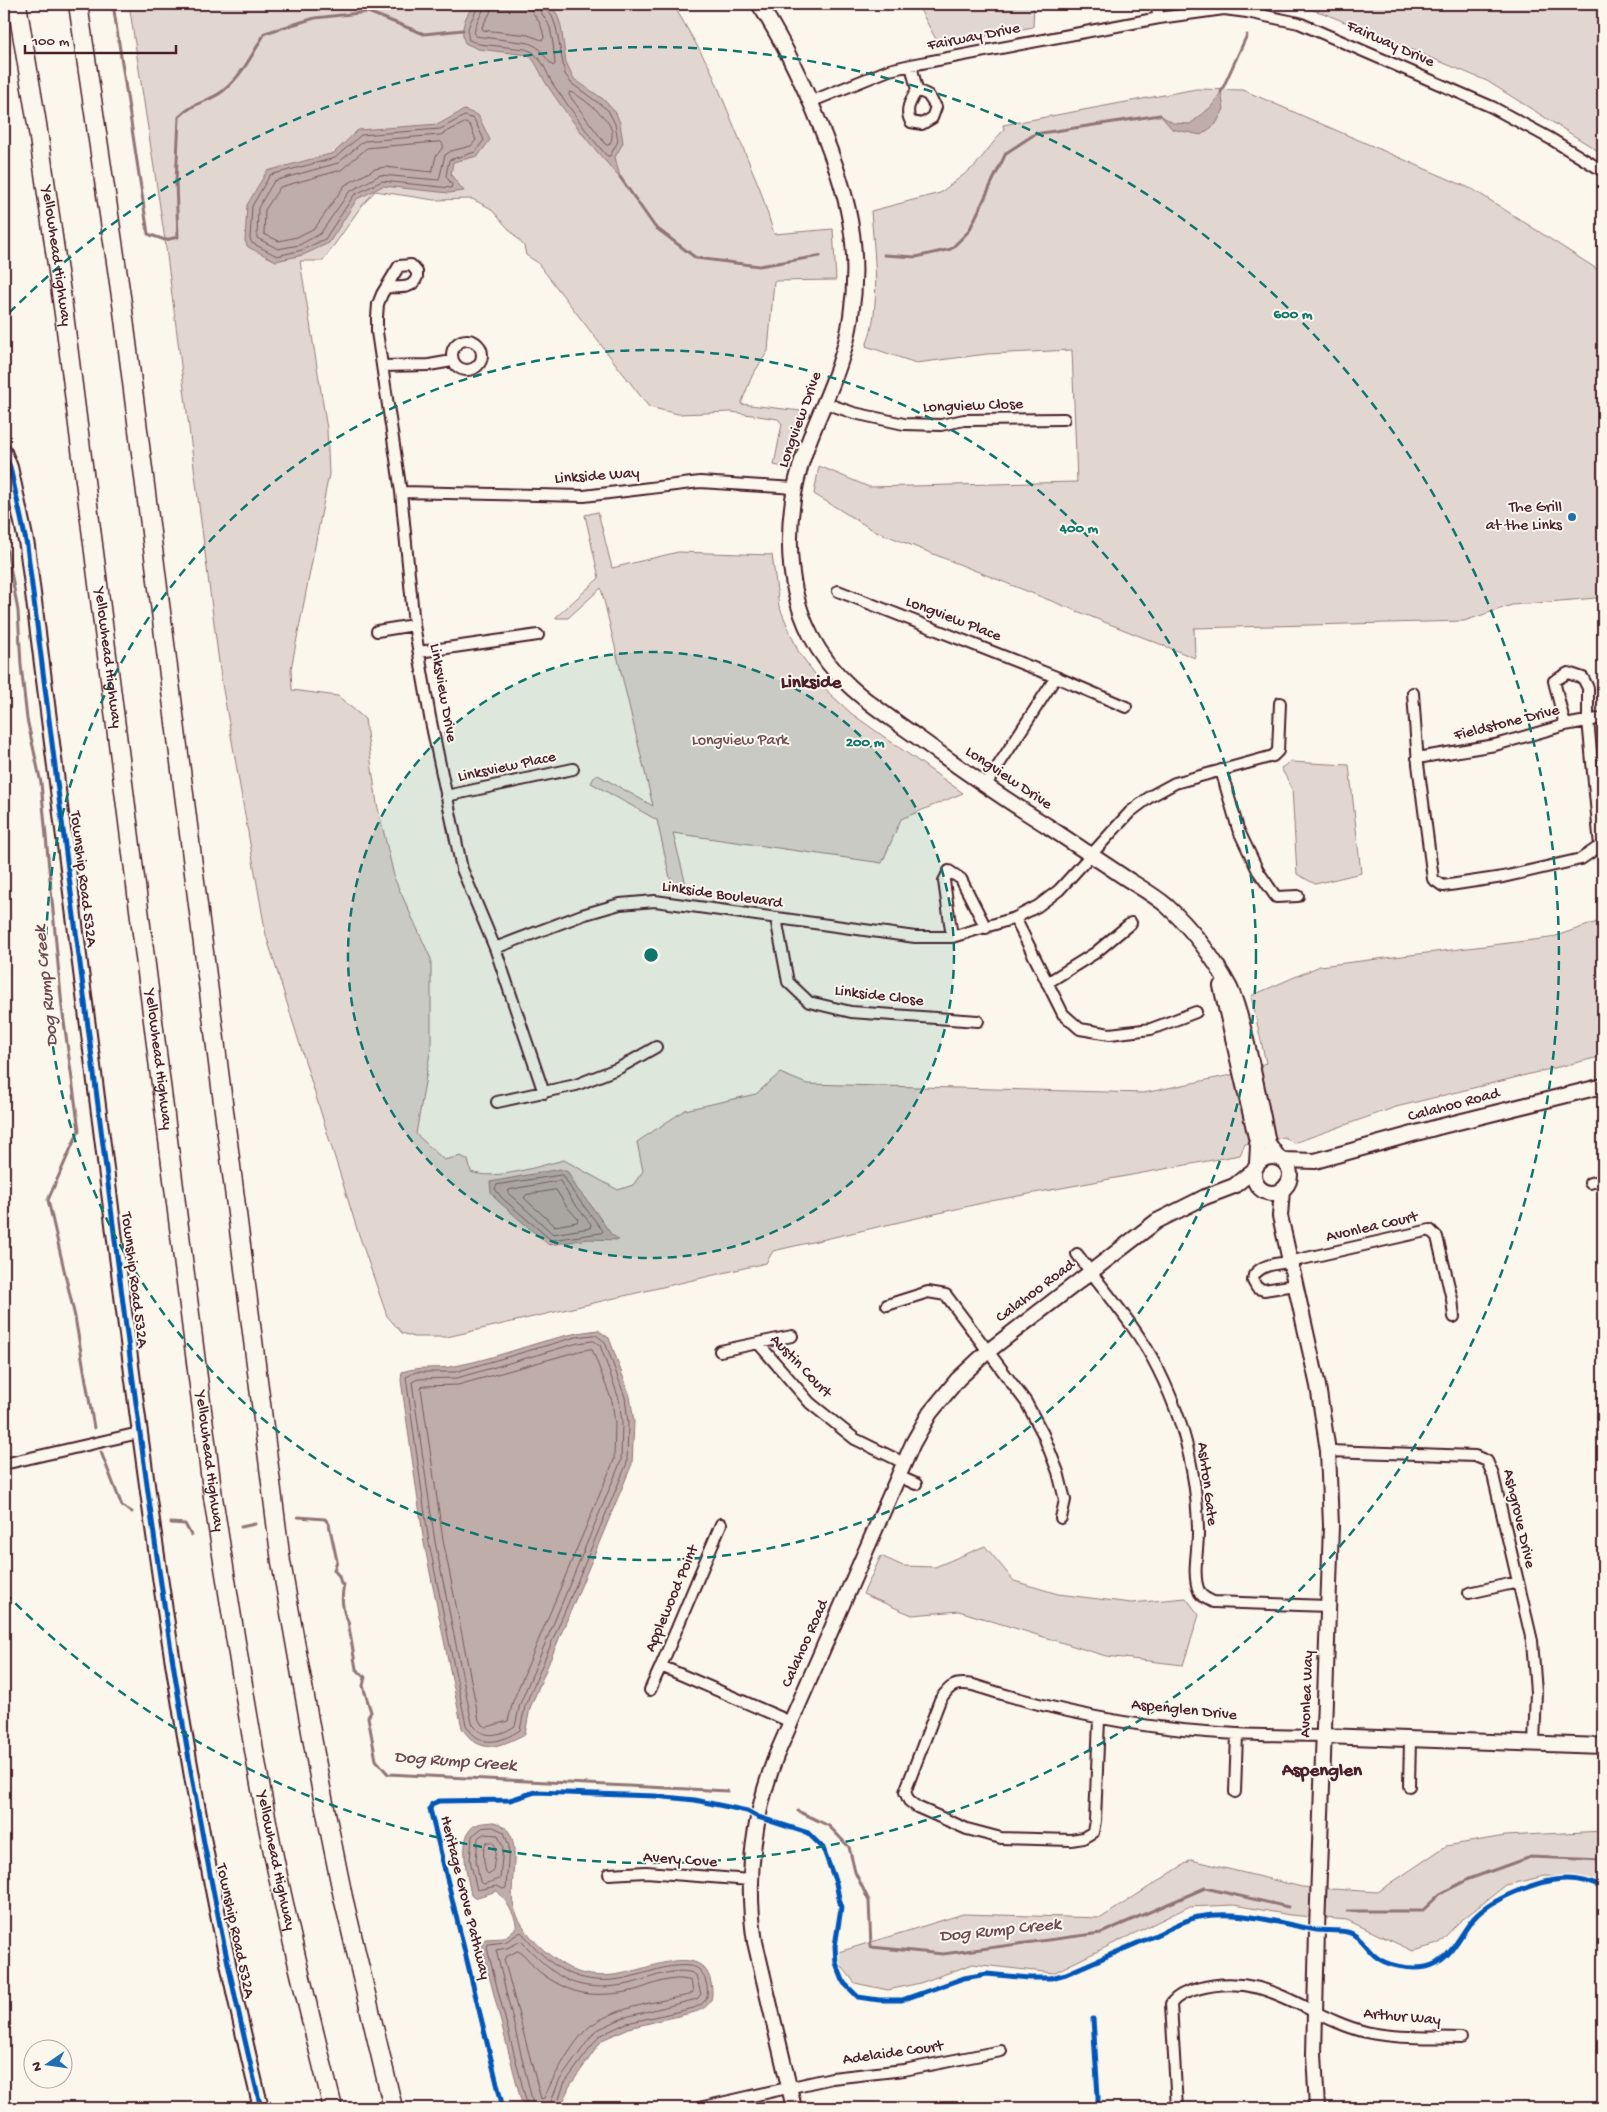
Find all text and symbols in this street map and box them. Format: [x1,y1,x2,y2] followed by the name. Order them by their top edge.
[1342,17,1437,73] street label: Fairway Drive
[925,20,1023,56] street label: Fairway Drive
[25,22,176,54] scale bar
[31,33,70,51] text: 100 m
[36,182,75,328] street label: Yellowhead Highway
[1274,306,1313,324] text: 600 m
[775,369,827,471] street label: Longview Drive
[922,396,1024,418] street label: Longview Close
[554,465,640,489] street label: Linkside Way
[1486,499,1563,536] place label: The Grill at the Links
[1566,511,1578,523] marker: The Grill at the Links
[1059,520,1099,538] text: 400 m
[89,584,126,729] street label: Yellowhead Highway
[903,593,1004,647] street label: Longview Place
[424,642,460,745] street label: Linksview Drive
[781,672,843,695] district label: Linkside
[1451,702,1562,747] street label: Fieldstone Drive
[692,732,790,751] park label: Longview Park
[846,734,885,752] text: 200 m
[961,743,1056,815] street label: Longview Drive
[456,748,559,788] street label: Linksview Place
[64,809,100,950] street label: Township Road 532A
[660,878,785,914] street label: Linkside Boulevard
[30,922,64,1048] water label: Dog Rump Creek
[642,946,660,964] centre of rings
[833,982,925,1012] street label: Linkside Close
[139,986,176,1131] street label: Yellowhead Highway
[1406,1084,1503,1127] street label: Calahoo Road
[1324,1208,1421,1248] street label: Avonlea Court
[115,1210,151,1351] street label: Township Road 532A
[993,1255,1081,1328] street label: Calahoo Road
[765,1331,836,1404] street label: Austin Court
[190,1388,228,1533] street label: Yellowhead Highway
[1191,1441,1221,1528] street label: Ashton Gate
[1497,1468,1539,1571] street label: Ashgrove Drive
[642,1542,705,1655] street label: Applewood Point
[778,1596,834,1691] street label: Calahoo Road
[1297,1650,1319,1738] street label: Avonlea Way
[1130,1696,1239,1726] street label: Aspenglen Drive
[393,1747,519,1777] water label: Dog Rump Creek
[1281,1760,1363,1783] district label: Aspenglen
[252,1788,299,1932] street label: Yellowhead Highway
[434,1814,494,1982] street label: Heritage Grove Pathway
[642,1849,718,1873] street label: Avery Cove
[210,1861,258,2001] street label: Township Road 532A
[938,1914,1064,1948] water label: Dog Rump Creek
[1363,2005,1442,2031] street label: Arthur Way
[842,2037,946,2070] street label: Adelaide Court
[22,2040,72,2090] north arrow
[28,2060,47,2073] text: N

